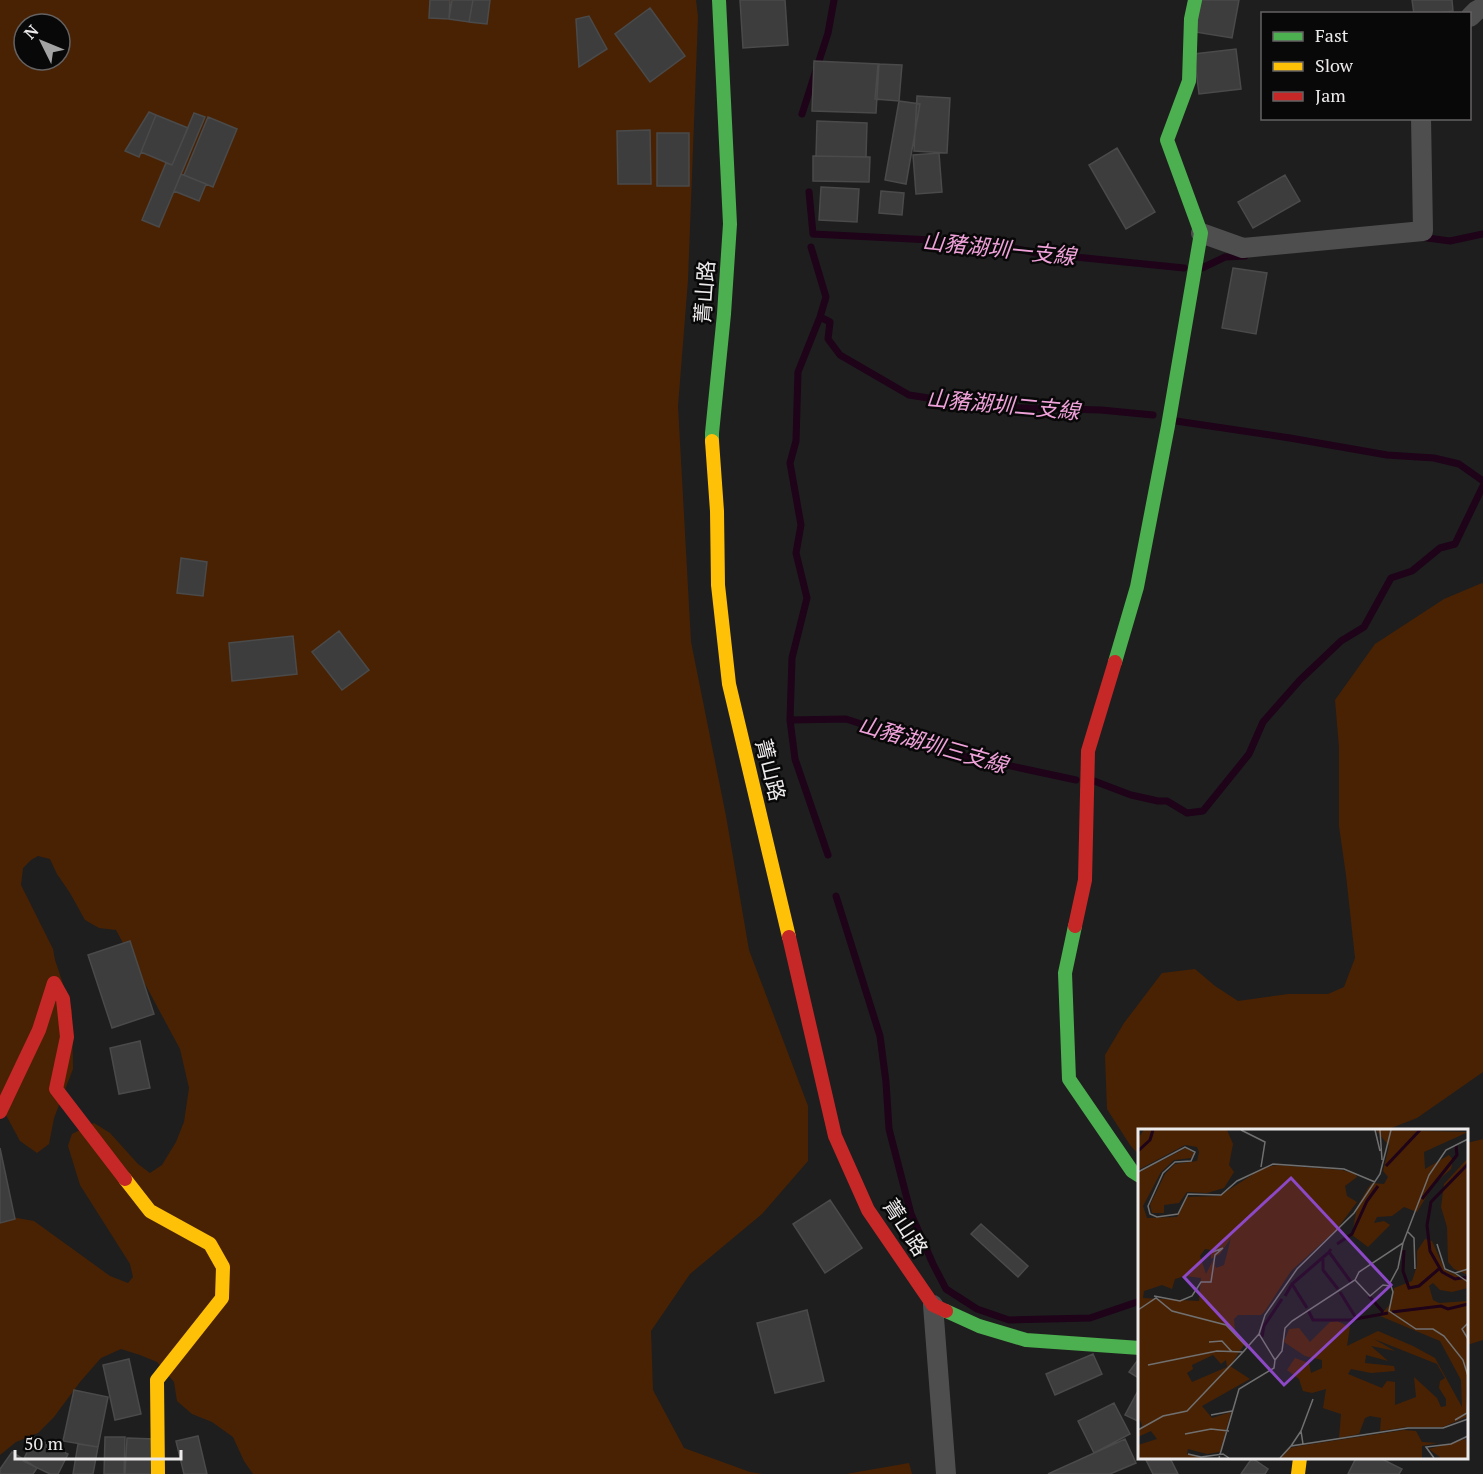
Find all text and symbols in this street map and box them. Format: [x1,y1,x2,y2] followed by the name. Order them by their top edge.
[12,12,72,72] north arrow
[1261,12,1471,120] legend
[19,20,43,44] text: N
[1315,23,1349,47] text: Fast
[1315,53,1354,77] text: Slow
[1315,83,1346,107] text: Jam
[921,226,1080,271] water label: 山豬湖圳一支線
[688,260,720,324] street label: 菁山路
[925,383,1084,425] water label: 山豬湖圳二支線
[855,709,1014,780] water label: 山豬湖圳三支線
[750,736,792,804] street label: 菁山路
[1138,1129,1468,1459] inset map
[877,1193,935,1261] street label: 菁山路
[15,1423,182,1461] scale bar
[24,1431,64,1455] text: 50 m

